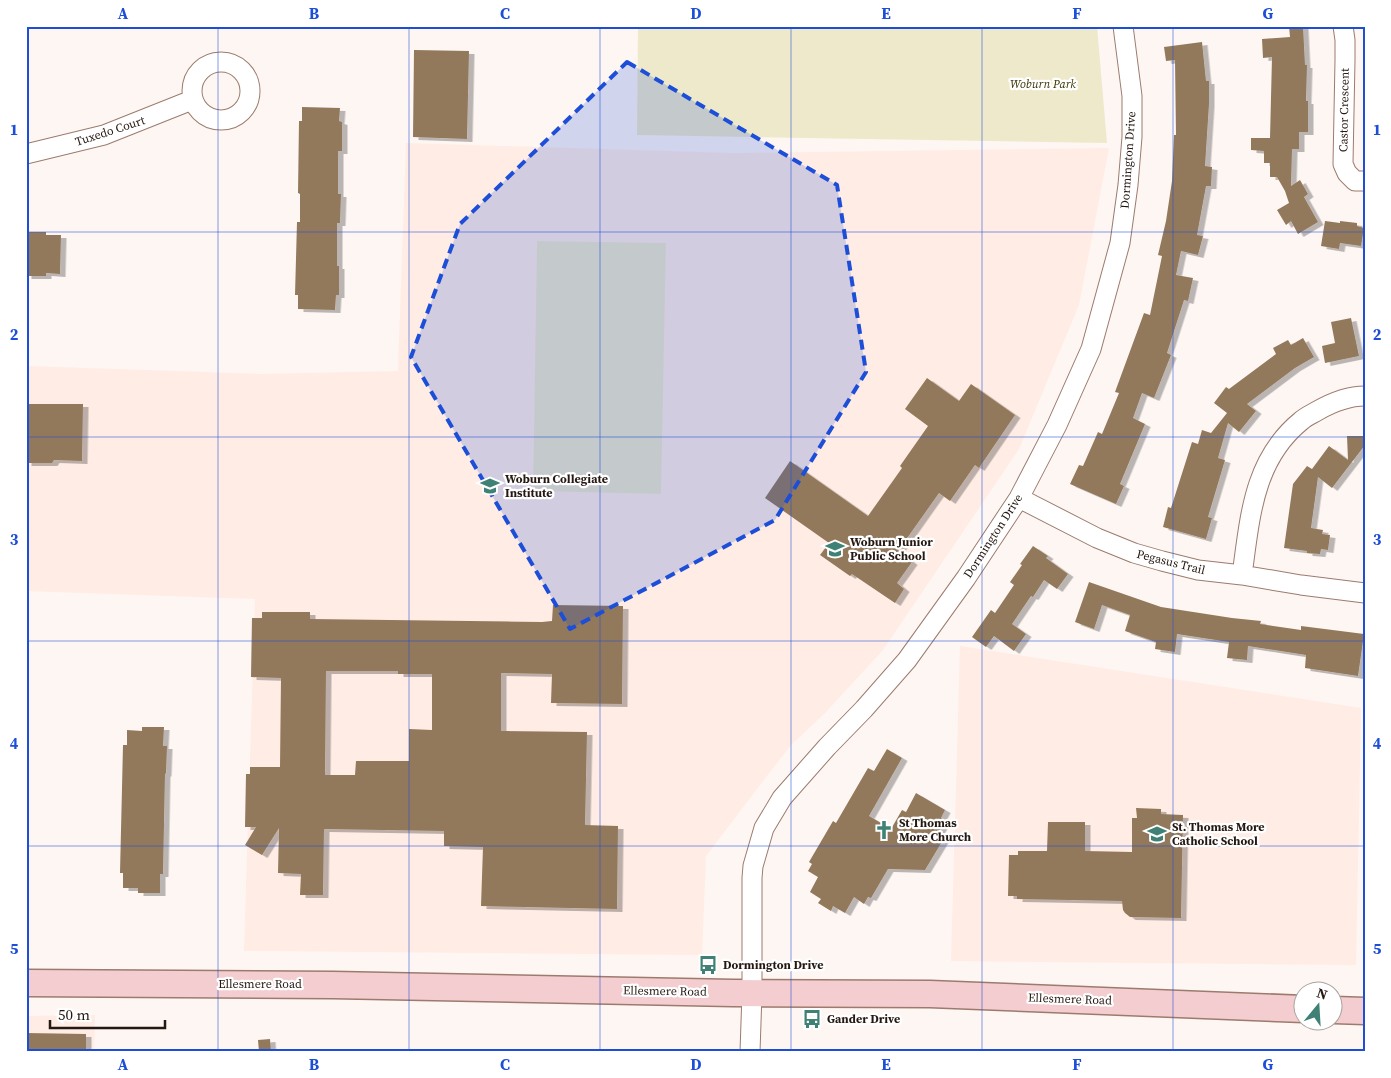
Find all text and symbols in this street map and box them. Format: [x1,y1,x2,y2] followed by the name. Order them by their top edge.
[118,2,129,24] text: A
[309,2,320,24] text: B
[500,2,510,24] text: C
[690,2,702,24] text: D
[881,2,891,24] text: E
[1072,2,1082,24] text: F
[1263,2,1274,24] text: G
[1335,68,1353,152] street label: Castor Crescent
[1010,76,1076,92] park label: Woburn Park
[1117,111,1139,209] street label: Dormington Drive
[73,112,147,150] street label: Tuxedo Court
[10,118,18,140] text: 1
[1373,118,1381,140] text: 1
[10,323,19,345] text: 2
[1373,323,1382,345] text: 2
[505,471,608,501] place label: Woburn Collegiate Institute
[479,475,501,497] school or university icon: Woburn Collegiate Institute
[960,491,1026,581] street label: Dormington Drive
[10,528,19,550] text: 3
[1373,528,1382,550] text: 3
[850,534,933,564] place label: Woburn Junior Public School
[824,538,846,560] school or university icon: Woburn Junior Public School
[1135,546,1207,578] street label: Pegasus Trail
[10,732,19,754] text: 4
[1373,732,1382,754] text: 4
[899,815,972,845] place label: St Thomas More Church
[873,819,895,841] church icon: St Thomas More Church
[1172,819,1265,849] place label: St. Thomas More Catholic School
[1146,823,1168,845] school or university icon: St. Thomas More Catholic School
[10,937,19,959] text: 5
[1373,937,1382,959] text: 5
[697,954,719,976] bus stop icon: Dormington Drive
[723,957,823,973] place label: Dormington Drive
[218,976,302,992] street label: Ellesmere Road
[1294,980,1344,1030] north arrow
[623,982,707,1000] street label: Ellesmere Road
[1314,983,1330,1005] text: N
[1028,990,1112,1008] street label: Ellesmere Road
[50,998,165,1030] scale bar
[58,1004,90,1025] text: 50 m
[801,1008,823,1030] bus stop icon: Gander Drive
[827,1011,900,1027] place label: Gander Drive
[118,1053,129,1075] text: A
[309,1053,320,1075] text: B
[500,1053,510,1075] text: C
[690,1053,702,1075] text: D
[881,1053,891,1075] text: E
[1072,1053,1082,1075] text: F
[1263,1053,1274,1075] text: G

